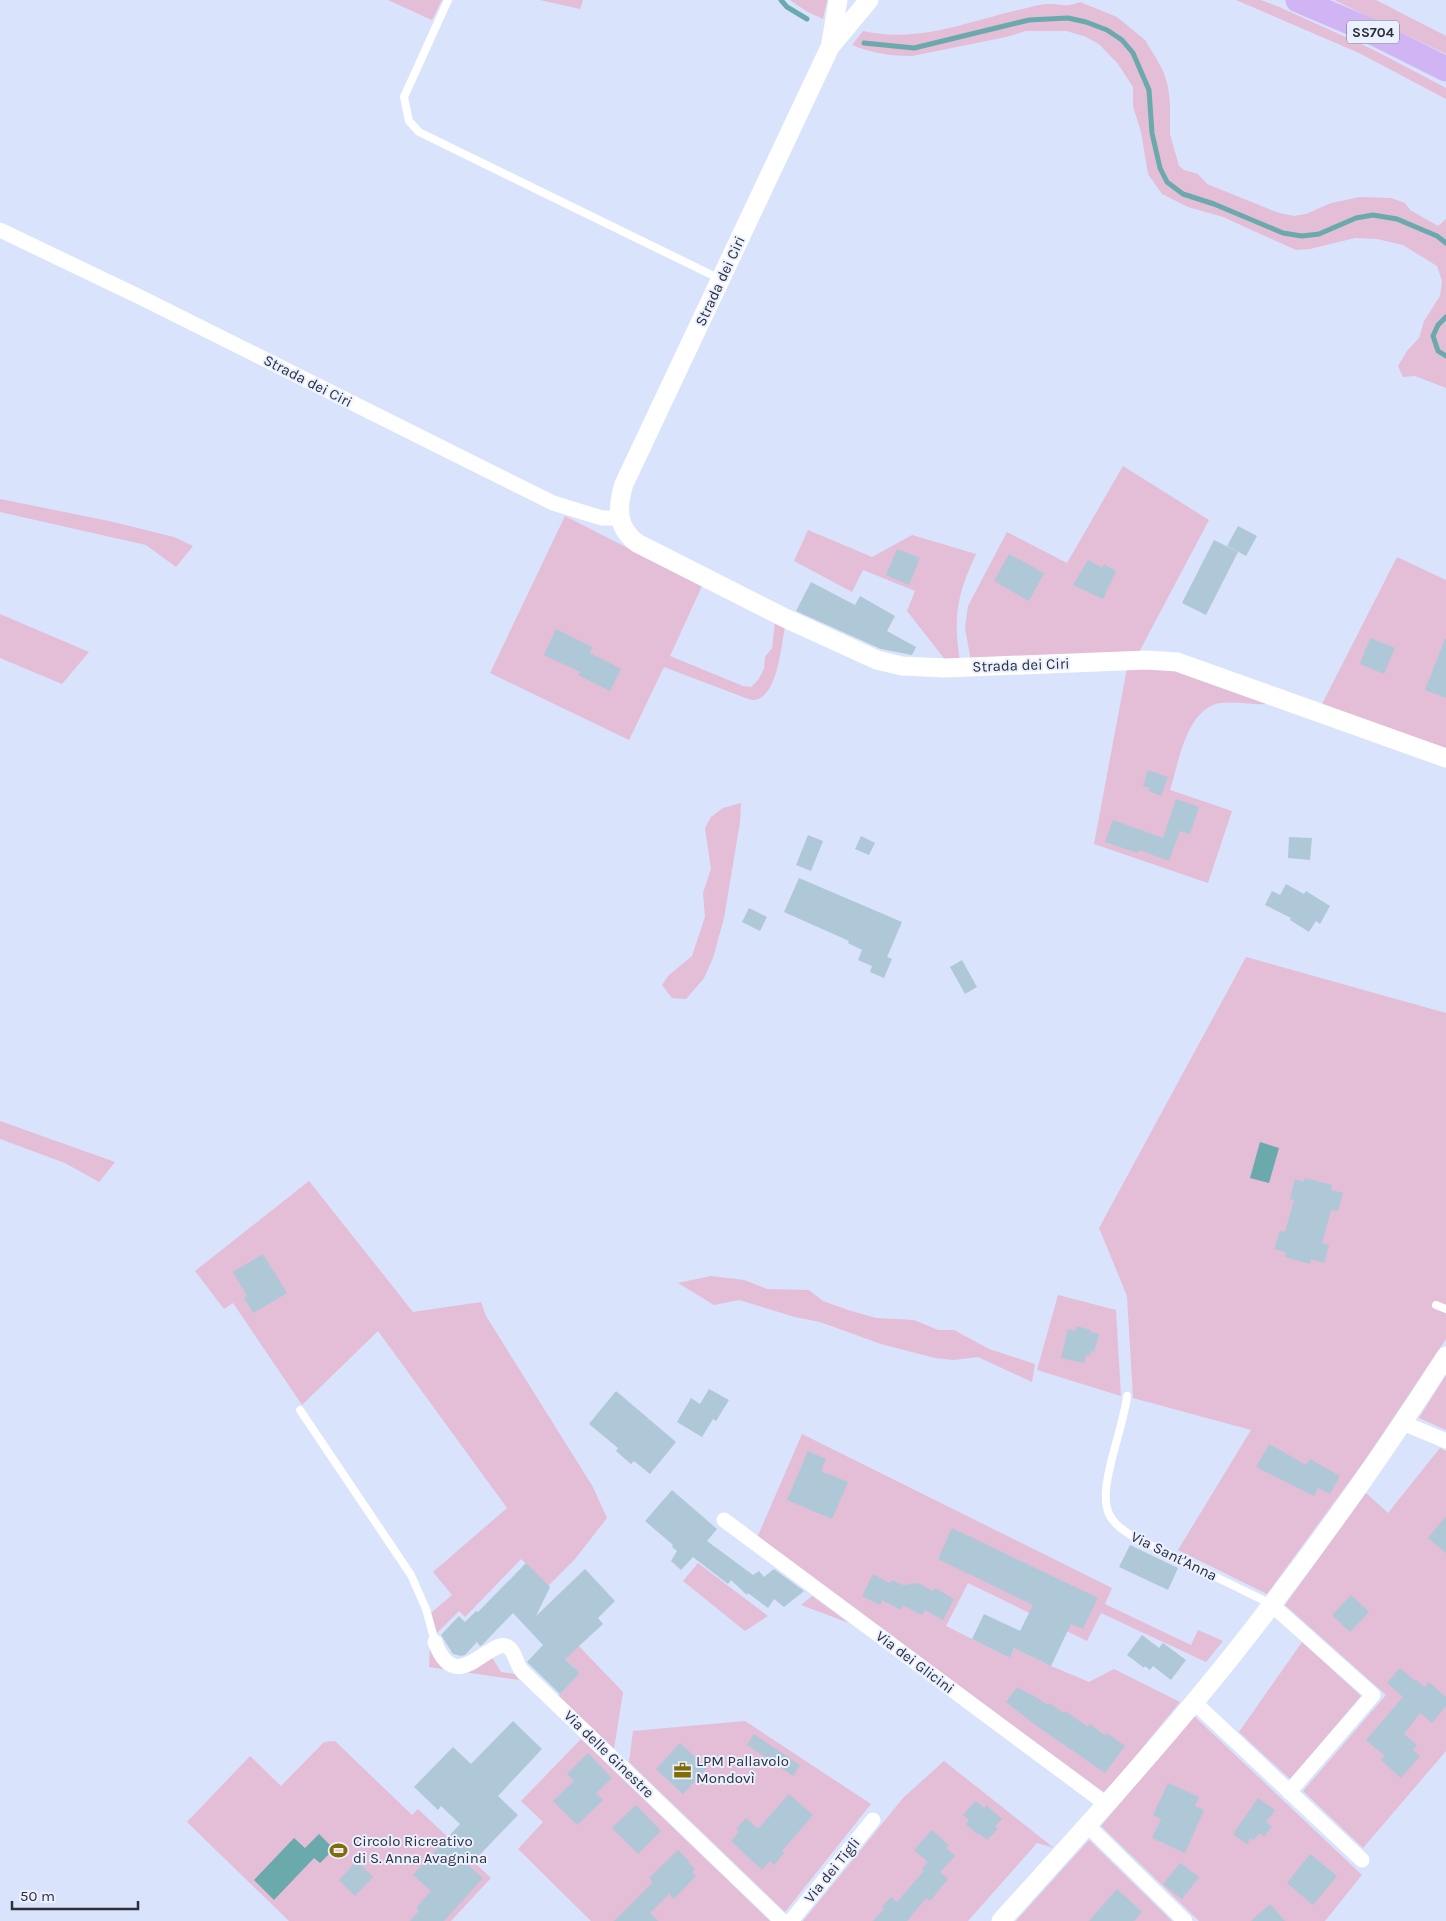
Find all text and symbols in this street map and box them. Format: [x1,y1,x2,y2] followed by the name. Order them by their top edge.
[1347,21,1399,44] road number: SS704
[691,233,749,329] street label: Strada dei Ciri
[261,351,355,411] street label: Strada dei Ciri
[972,654,1070,676] street label: Strada dei Ciri
[1128,1527,1220,1585] street label: Via Sant'Anna
[872,1627,958,1697] street label: Via dei Glicini
[560,1706,658,1802] street label: Via delle Ginestre
[696,1752,789,1787] place label: LPM Pallavolo Mondovì
[672,1760,692,1780] office icon: LPM Pallavolo Mondovì
[353,1832,487,1867] place label: Circolo Ricreativo di S. Anna Avagnina
[800,1834,864,1906] street label: Via dei Tigli
[329,1840,349,1860] sports icon: Circolo Ricreativo di S. Anna Avagnina
[12,1878,139,1910] scale bar
[20,1887,55,1905] text: 50 m

